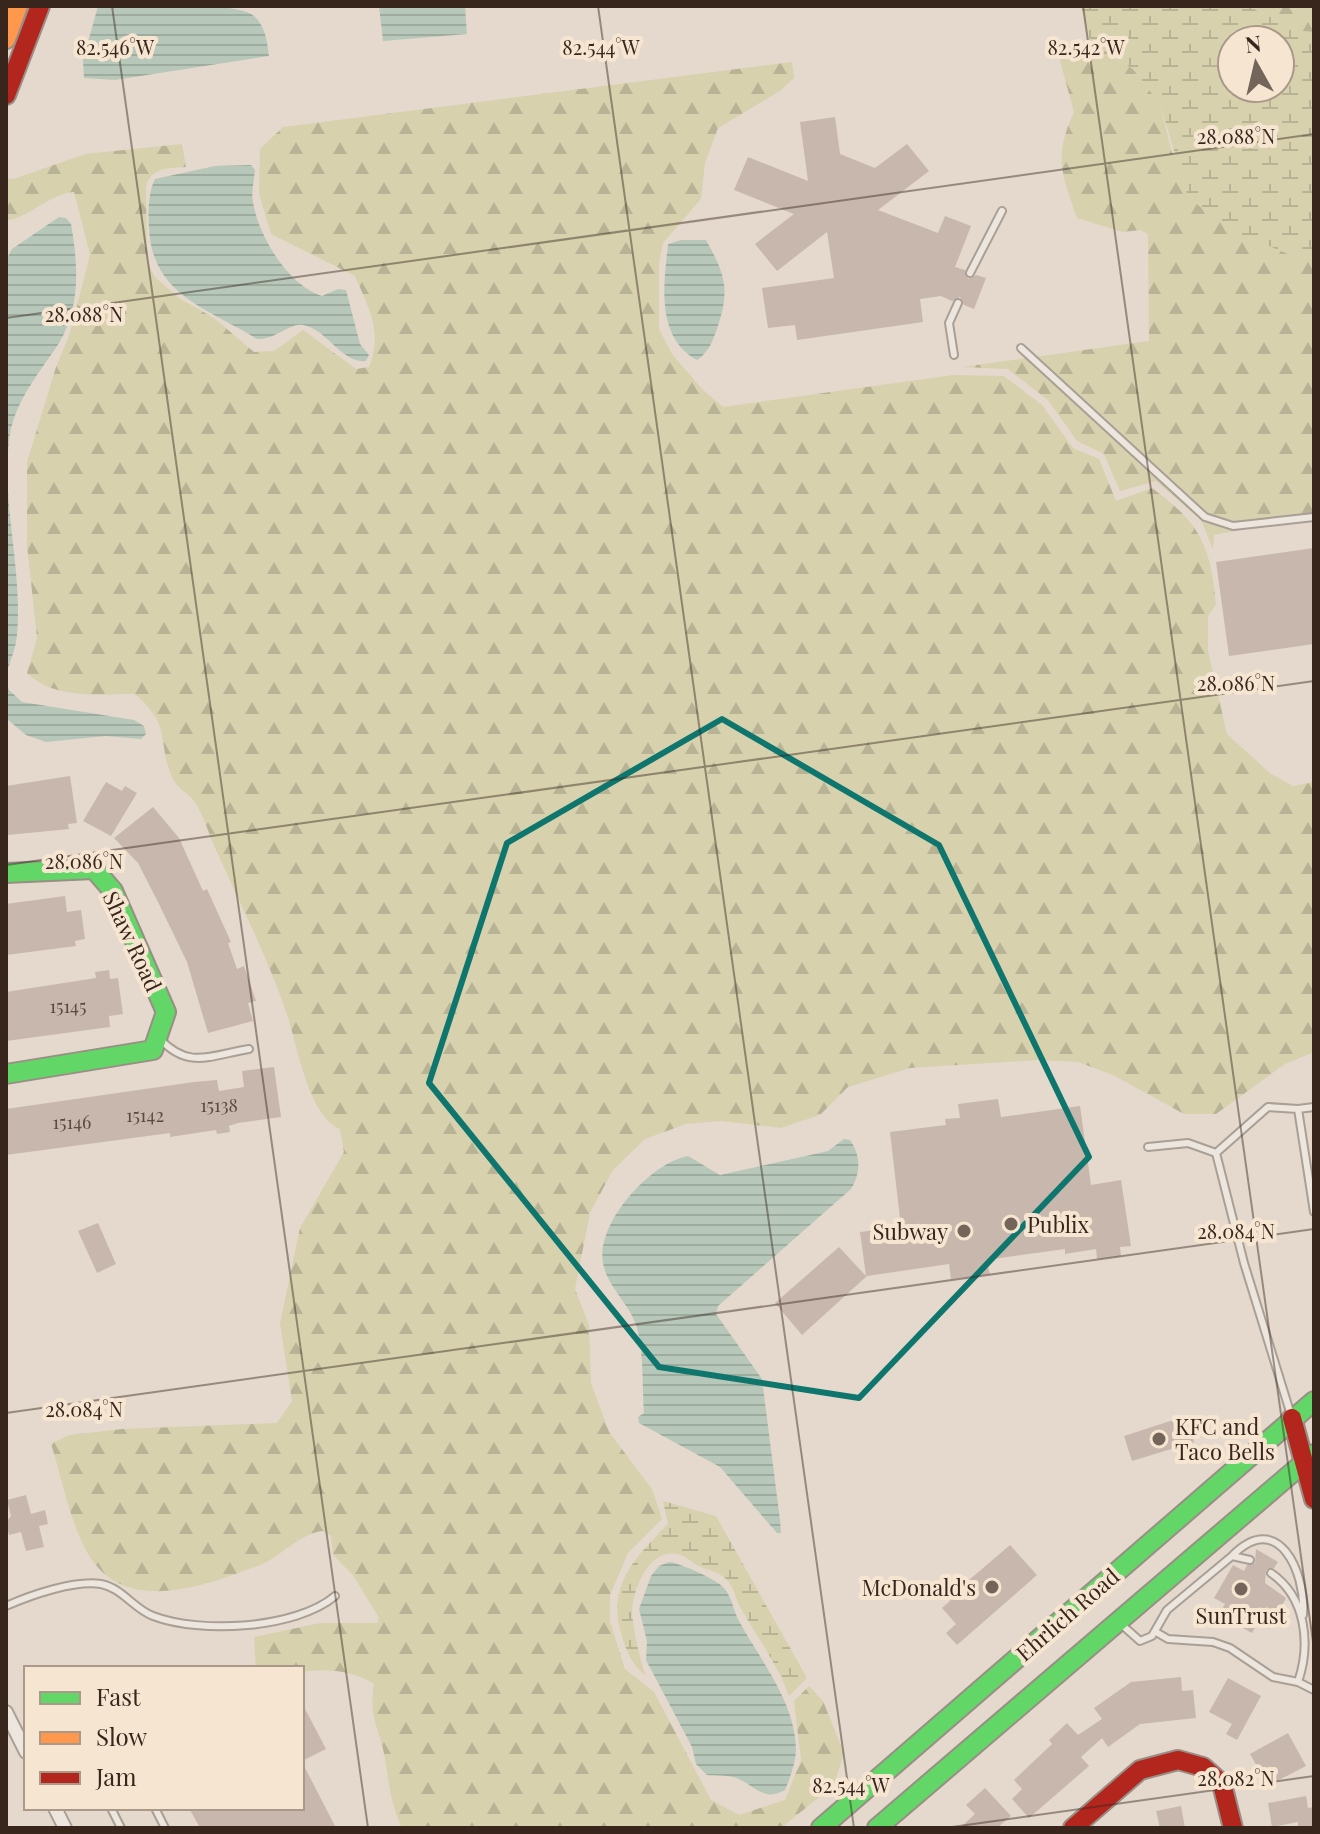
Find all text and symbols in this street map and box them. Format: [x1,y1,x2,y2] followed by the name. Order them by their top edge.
[1216,24,1296,104] north arrow
[1243,27,1263,59] text: N
[76,33,155,60] text: 82.546°W
[562,33,641,60] text: 82.544°W
[1047,33,1125,60] text: 82.542°W
[1197,122,1275,149] text: 28.088°N
[45,300,123,327] text: 28.088°N
[1197,669,1275,696] text: 28.086°N
[45,847,123,874] text: 28.086°N
[97,886,169,996] street label: Shaw Road
[50,994,86,1018] house number: 15145
[200,1093,238,1117] house number: 15138
[126,1103,164,1127] house number: 15142
[53,1110,91,1134] house number: 15146
[1027,1209,1090,1239] place label: Publix
[1002,1215,1020,1233] marker: Publix
[872,1216,948,1246] place label: Subway
[1197,1217,1275,1244] text: 28.084°N
[955,1222,973,1240] marker: Subway
[45,1395,123,1422] text: 28.084°N
[1175,1411,1275,1466] place label: KFC and Taco Bells
[1150,1430,1168,1448] marker: KFC and Taco Bells
[1009,1561,1125,1667] street label: Ehrlich Road
[862,1572,976,1602] place label: McDonald's
[983,1578,1001,1596] marker: McDonald's
[1232,1580,1250,1598] marker: SunTrust
[1196,1600,1288,1630] place label: SunTrust
[24,1666,304,1810] legend
[96,1680,141,1712] text: Fast
[96,1720,148,1752] text: Slow
[95,1760,137,1792] text: Jam
[1197,1764,1275,1791] text: 28.082°N
[812,1771,891,1798] text: 82.544°W

